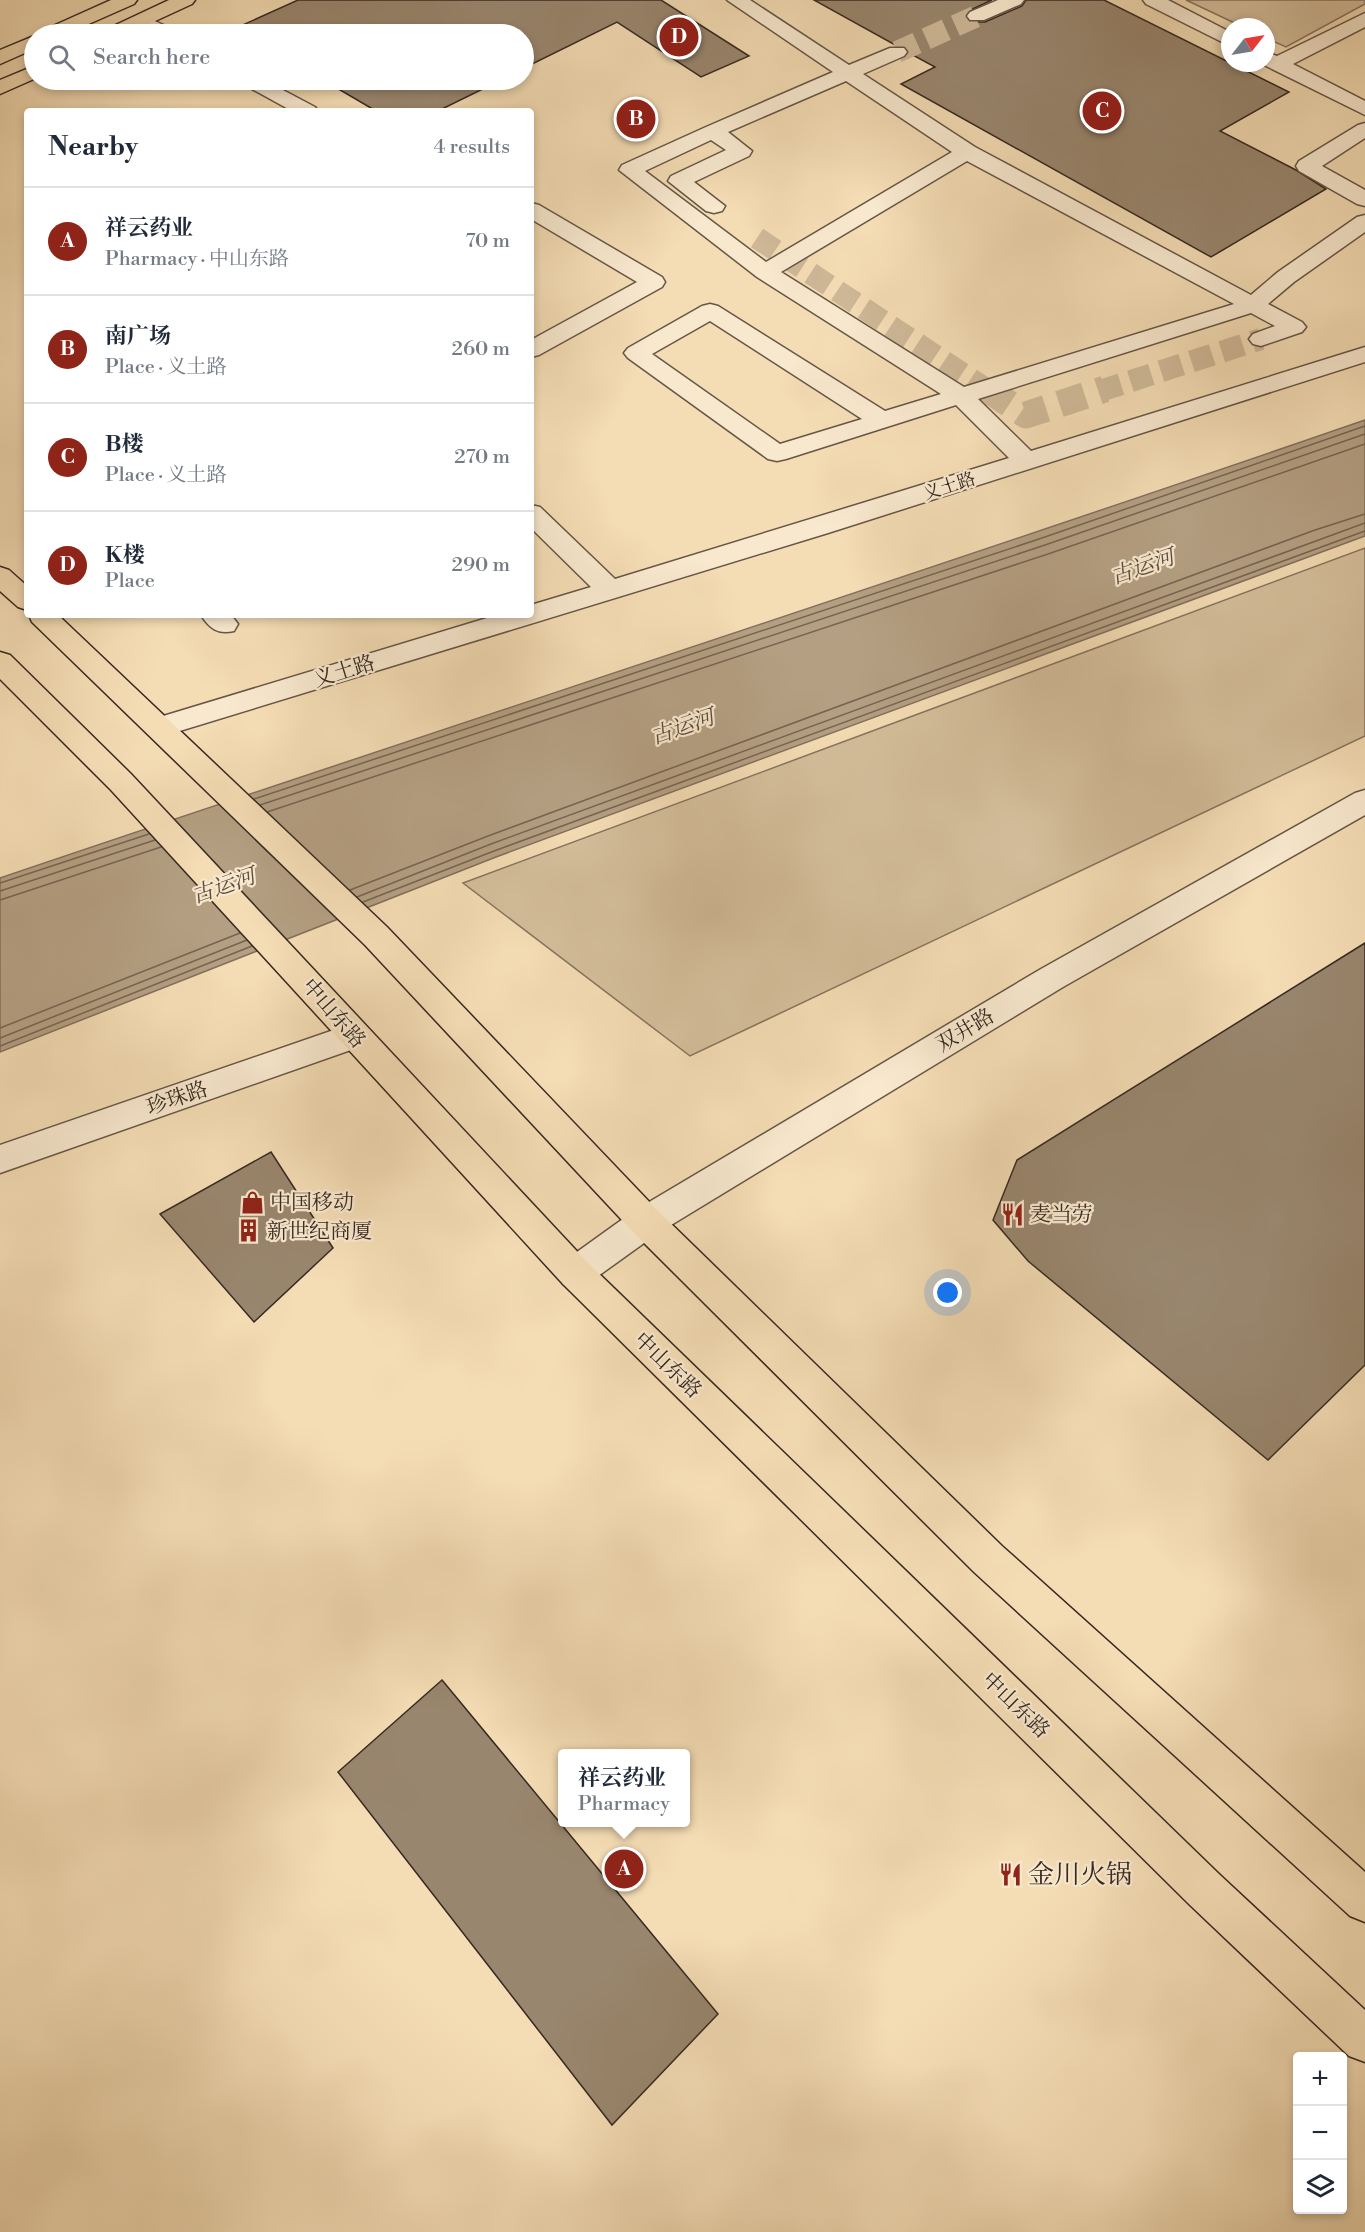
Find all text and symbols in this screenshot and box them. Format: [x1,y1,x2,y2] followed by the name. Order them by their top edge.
[660,15,698,60] pin: D
[1221,18,1275,72] north arrow
[24,24,534,90] search box
[45,41,78,74] icon: search
[93,44,210,71] text: Search here
[1082,88,1122,134] pin: C
[616,96,656,142] pin: B
[48,131,138,163] text: Nearby
[433,135,510,160] text: 4 results
[105,215,193,242] text: 祥云药业
[60,229,75,254] text: A
[466,229,510,254] text: 70 m
[105,247,289,272] text: Pharmacy · 中山东路
[105,323,171,350] text: 南广场
[60,337,75,362] text: B
[452,337,510,362] text: 260 m
[105,355,226,380] text: Place · 义土路
[105,431,144,458] text: B楼
[60,445,75,470] text: C
[454,445,510,470] text: 270 m
[105,463,226,488] text: Place · 义土路
[920,467,978,506] street label: 义土路
[105,542,145,569] text: K楼
[1107,543,1182,591] water label: 古运河
[60,553,75,578] text: D
[452,553,510,578] text: 290 m
[105,569,155,594] text: Place
[310,650,378,694] street label: 义土路
[647,703,722,751] water label: 古运河
[188,862,263,910] water label: 古运河
[296,973,371,1054] street label: 中山东路
[932,1003,999,1058] street label: 双井路
[143,1076,211,1121] street label: 珍珠路
[239,1189,265,1215] shop icon: 中国移动
[270,1190,354,1216] place label: 中国移动
[999,1201,1025,1227] restaurant icon: 麦当劳
[1030,1202,1093,1228] place label: 麦当劳
[236,1218,262,1244] building icon: 新世纪商厦
[267,1219,372,1245] place label: 新世纪商厦
[933,1278,962,1307] your location
[628,1327,707,1404] street label: 中山东路
[976,1667,1055,1744] street label: 中山东路
[558,1749,690,1827] popup
[578,1765,666,1792] text: 祥云药业
[578,1792,670,1817] text: Pharmacy
[604,1846,644,1892] pin: A
[1028,1859,1132,1891] place label: 金川火锅
[997,1861,1023,1887] restaurant icon: 金川火锅
[1293,2052,1347,2214] map controls
[1293,2052,1347,2106] button: +
[1293,2106,1347,2160] button: −
[1293,2160,1347,2214] button: layers

